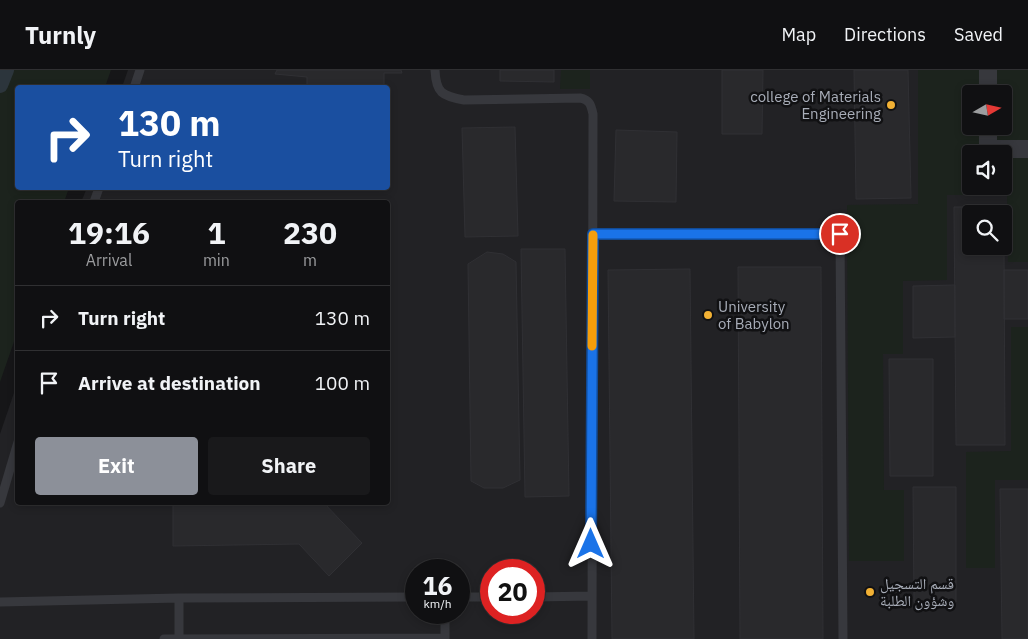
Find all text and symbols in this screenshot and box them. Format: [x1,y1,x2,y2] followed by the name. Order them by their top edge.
[25,19,96,51] text: Turnly
[781,23,816,46] text: Map
[844,23,926,46] text: Directions
[954,23,1003,46] text: Saved
[962,85,1012,135] north arrow
[962,85,1012,255] map controls
[750,87,881,123] place label: college of Materials Engineering
[885,99,897,111] marker: college of Materials Engineering
[118,100,221,146] text: 130 m
[35,105,100,170] icon: right
[118,144,213,173] text: Turn right
[962,145,1012,195] button: sound
[962,205,1012,255] button: search
[68,213,150,252] text: 19:16
[207,213,225,252] text: 1
[283,213,337,252] text: 230
[819,213,861,255] pin
[826,220,854,248] icon: arrive
[86,250,132,270] text: Arrival
[203,250,230,270] text: min
[303,250,317,270] text: m
[718,297,790,333] place label: University of Babylon
[35,304,63,332] icon: right
[78,306,165,330] text: Turn right
[315,306,370,330] text: 130 m
[702,309,714,321] marker: University of Babylon
[35,369,63,397] icon: arrive
[78,371,261,395] text: Arrive at destination
[315,371,370,395] text: 100 m
[35,437,198,495] button: Exit
[208,437,370,495] button: Share
[564,517,616,569] position arrow
[480,559,545,624] speed limit sign: 20
[422,569,453,602] text: 16
[880,574,954,611] place label: قسم التسجيل وشؤون الطلبة
[864,586,876,598] marker: قسم التسجيل وشؤون الطلبة
[423,596,452,611] text: km/h

